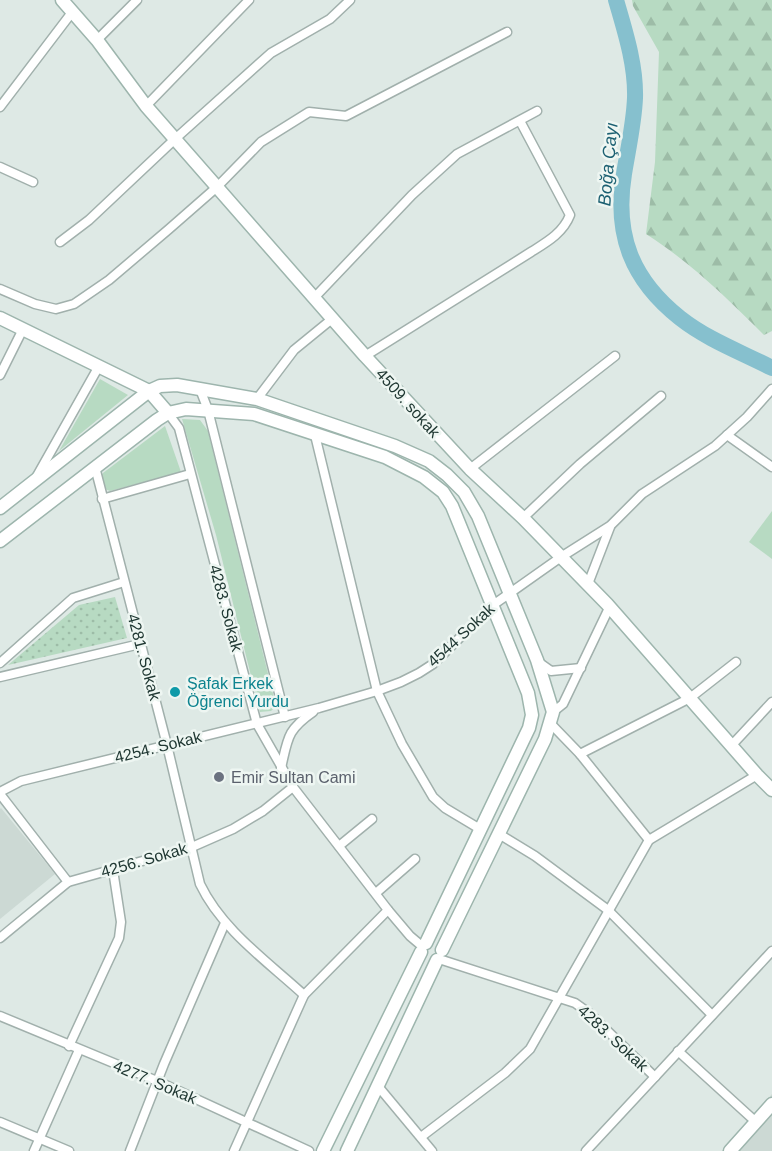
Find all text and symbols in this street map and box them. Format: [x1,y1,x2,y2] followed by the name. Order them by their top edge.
[594,121,622,207] water label: Boğa Çayı
[373,365,444,441] street label: 4509. sokak
[206,563,246,654] street label: 4283. Sokak
[424,599,498,670] street label: 4544 Sokak
[124,612,164,703] street label: 4281. Sokak
[187,675,289,710] place label: Şafak Erkek Öğrenci Yurdu
[168,685,182,699] marker: Şafak Erkek Öğrenci Yurdu
[113,728,204,766] street label: 4254. Sokak
[231,769,355,786] place label: Emir Sultan Cami
[212,770,226,784] marker: Emir Sultan Cami
[99,839,190,880] street label: 4256. Sokak
[575,1001,652,1075] street label: 4283. Sokak
[111,1057,200,1108] street label: 4277. Sokak

